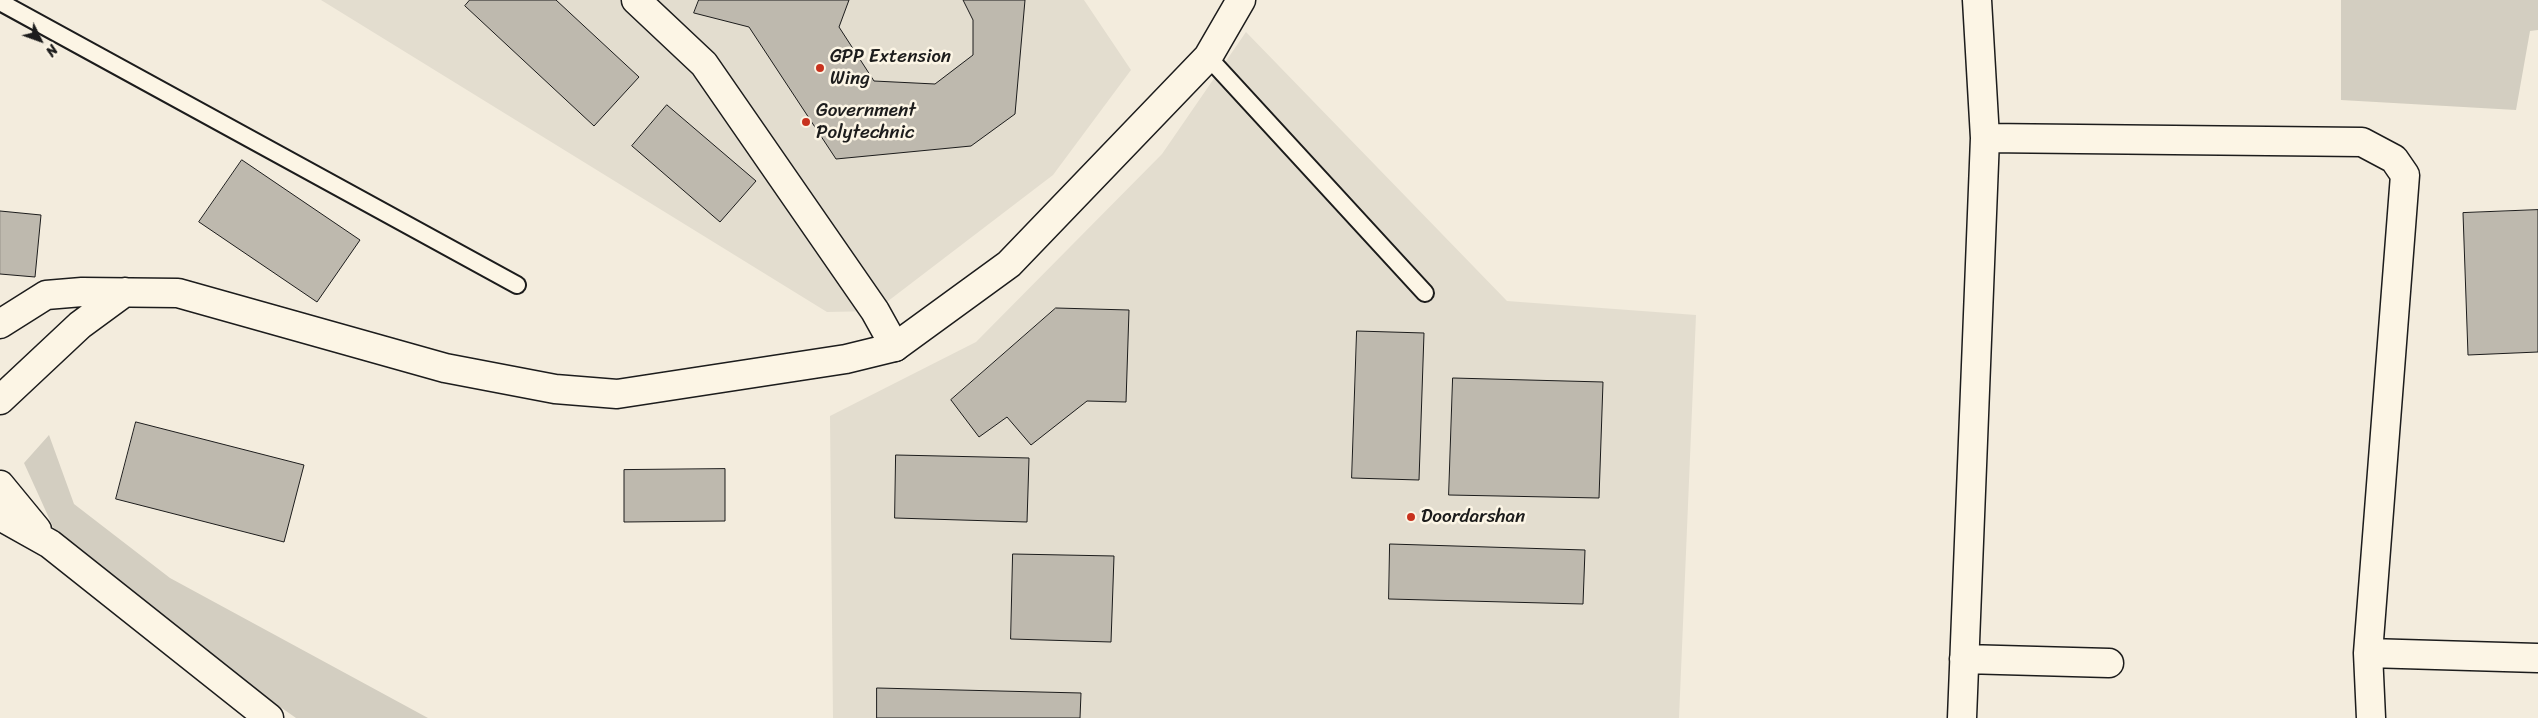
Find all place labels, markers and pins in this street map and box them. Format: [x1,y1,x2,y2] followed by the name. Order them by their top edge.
[830,46,951,90] place label: GPP Extension Wing
[814,62,826,74] marker: GPP Extension Wing
[816,100,916,144] place label: Government Polytechnic
[800,116,812,128] marker: Government Polytechnic
[1421,506,1525,528] place label: Doordarshan
[1405,511,1417,523] marker: Doordarshan

